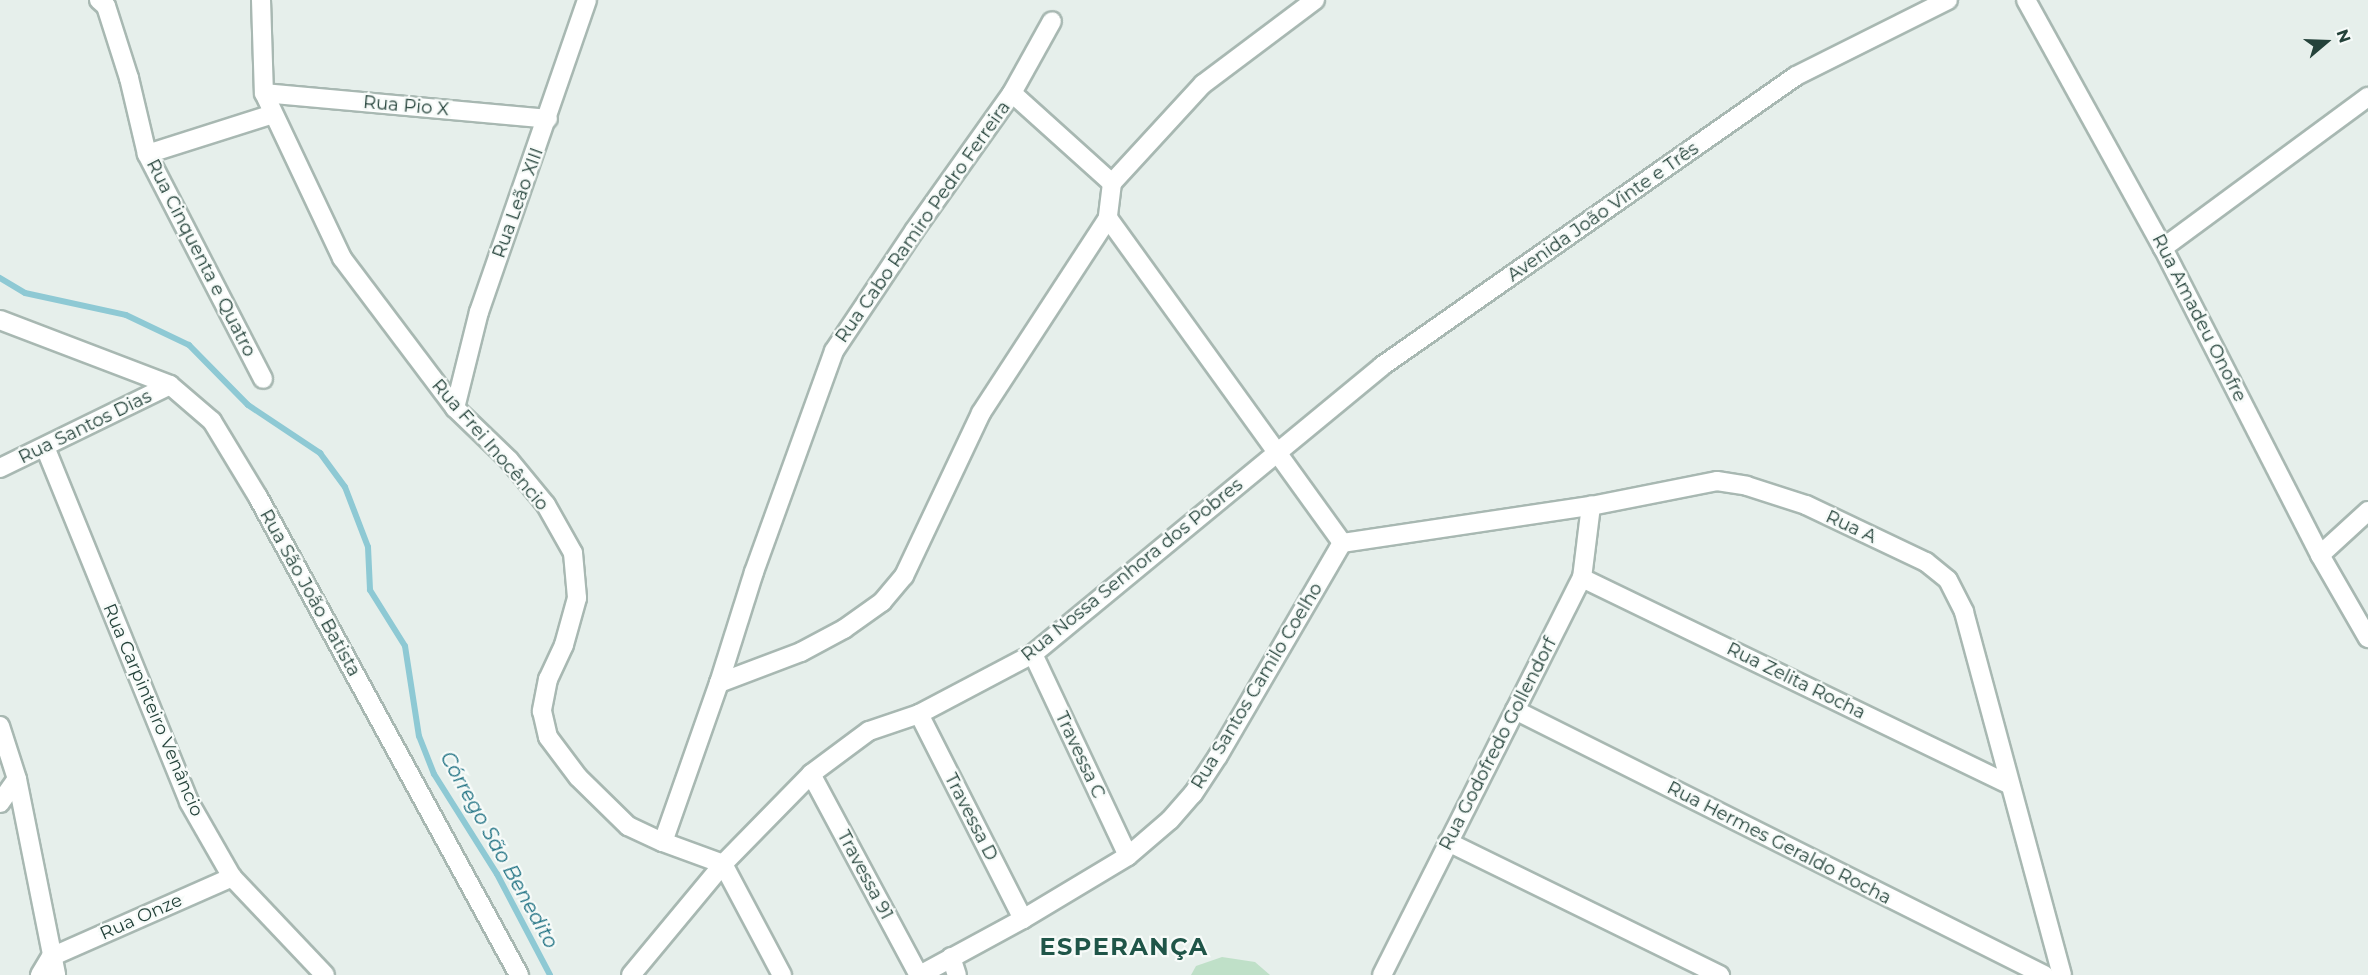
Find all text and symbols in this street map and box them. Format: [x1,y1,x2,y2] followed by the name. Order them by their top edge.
[2296,12,2356,72] north arrow
[2332,27,2355,45] text: N
[362,91,450,121] street label: Rua Pio X
[831,97,1015,347] street label: Rua Cabo Ramiro Pedro Ferreira
[1503,138,1703,286] street label: Avenida João Vinte e Três
[488,145,548,261] street label: Rua Leão XIII
[142,156,260,360] street label: Rua Cinquenta e Quatro
[2147,230,2251,406] street label: Rua Amadeu Onofre
[427,375,553,515] street label: Rua Frei Inocêncio
[15,385,155,469] street label: Rua Santos Dias
[1017,474,1247,666] street label: Rua Nossa Senhora dos Pobres
[255,506,365,680] street label: Rua São João Batista
[1822,506,1880,548] street label: Rua A
[1187,579,1327,793] street label: Rua Santos Camilo Coelho
[98,600,208,820] street label: Rua Carpinteiro Venâncio
[1435,634,1561,854] street label: Rua Godofredo Gollendorf
[1723,638,1869,724] street label: Rua Zelita Rocha
[1051,708,1109,802] street label: Travessa C
[435,747,563,953] water label: Córrego São Benedito
[940,770,1002,864] street label: Travessa D
[1663,777,1895,909] street label: Rua Hermes Geraldo Rocha
[833,827,897,923] street label: Travessa 91
[97,889,185,945] street label: Rua Onze
[1039,933,1209,961] district label: ESPERANÇA

